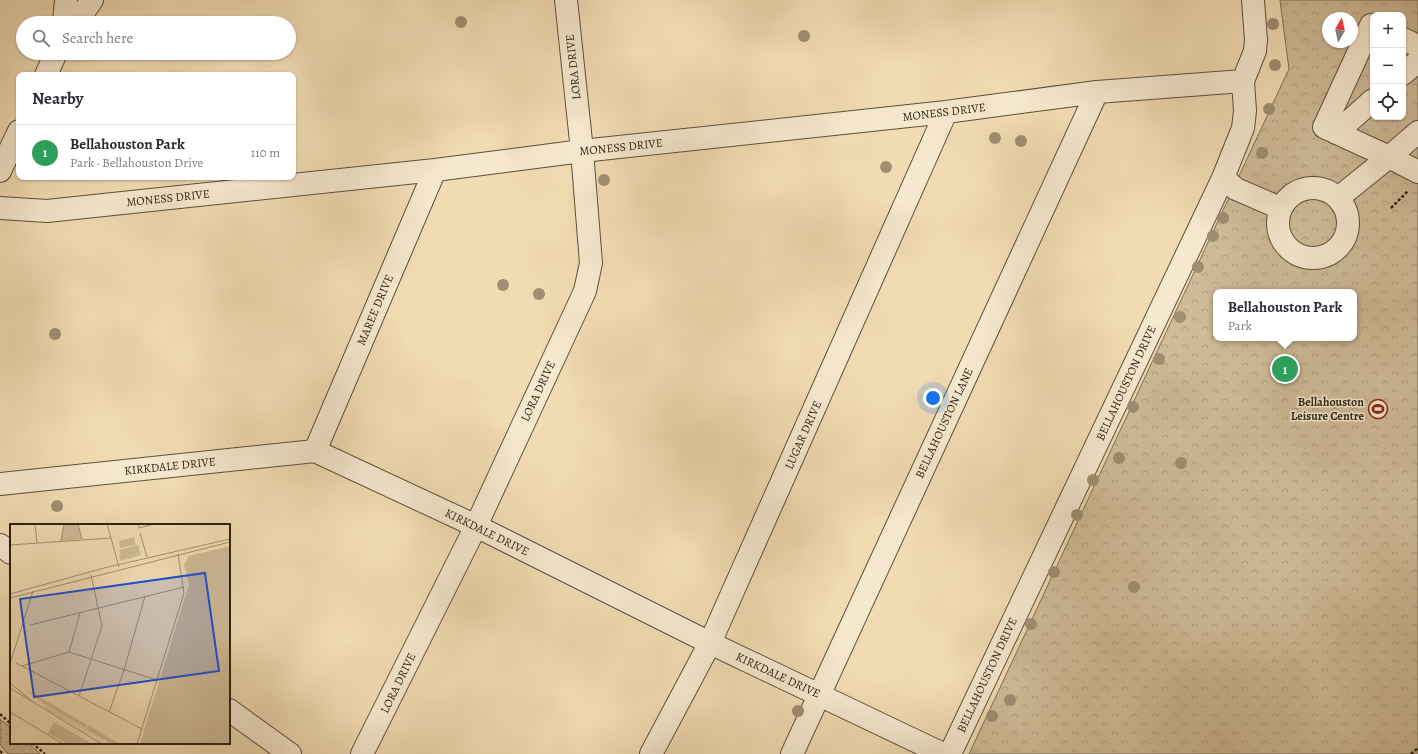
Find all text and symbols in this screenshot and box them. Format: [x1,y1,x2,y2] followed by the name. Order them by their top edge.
[1322,12,1358,48] north arrow
[1370,12,1406,120] map controls
[1370,12,1406,48] button: +
[16,16,296,60] search box
[30,27,52,49] icon: search
[62,28,133,48] text: Search here
[562,34,584,100] street label: LORA DRIVE
[1370,48,1406,84] button: −
[1370,84,1406,120] button: locate
[32,87,83,110] text: Nearby
[901,99,987,125] street label: MONESS DRIVE
[70,134,185,154] text: Bellahouston Park
[579,135,663,159] street label: MONESS DRIVE
[43,144,47,161] text: 1
[251,144,280,161] text: 110 m
[70,154,203,171] text: Park · Bellahouston Drive
[126,186,210,210] street label: MONESS DRIVE
[353,272,397,348] street label: MAREE DRIVE
[1213,289,1357,341] popup
[1228,297,1342,317] text: Bellahouston Park
[1228,317,1252,334] text: Park
[1092,323,1160,443] street label: BELLAHOUSTON DRIVE
[1272,354,1298,384] pin: 1
[517,358,559,424] street label: LORA DRIVE
[911,365,977,481] street label: BELLAHOUSTON LANE
[923,388,943,408] your location
[1291,394,1364,424] place label: Bellahouston Leisure Centre
[781,398,825,472] street label: LUGAR DRIVE
[1367,398,1389,420] sports icon: Bellahouston Leisure Centre
[123,453,217,479] street label: KIRKDALE DRIVE
[442,505,532,559] street label: KIRKDALE DRIVE
[10,524,230,744] inset map
[953,615,1021,735] street label: BELLAHOUSTON DRIVE
[733,648,823,702] street label: KIRKDALE DRIVE
[376,650,420,716] street label: LORA DRIVE

